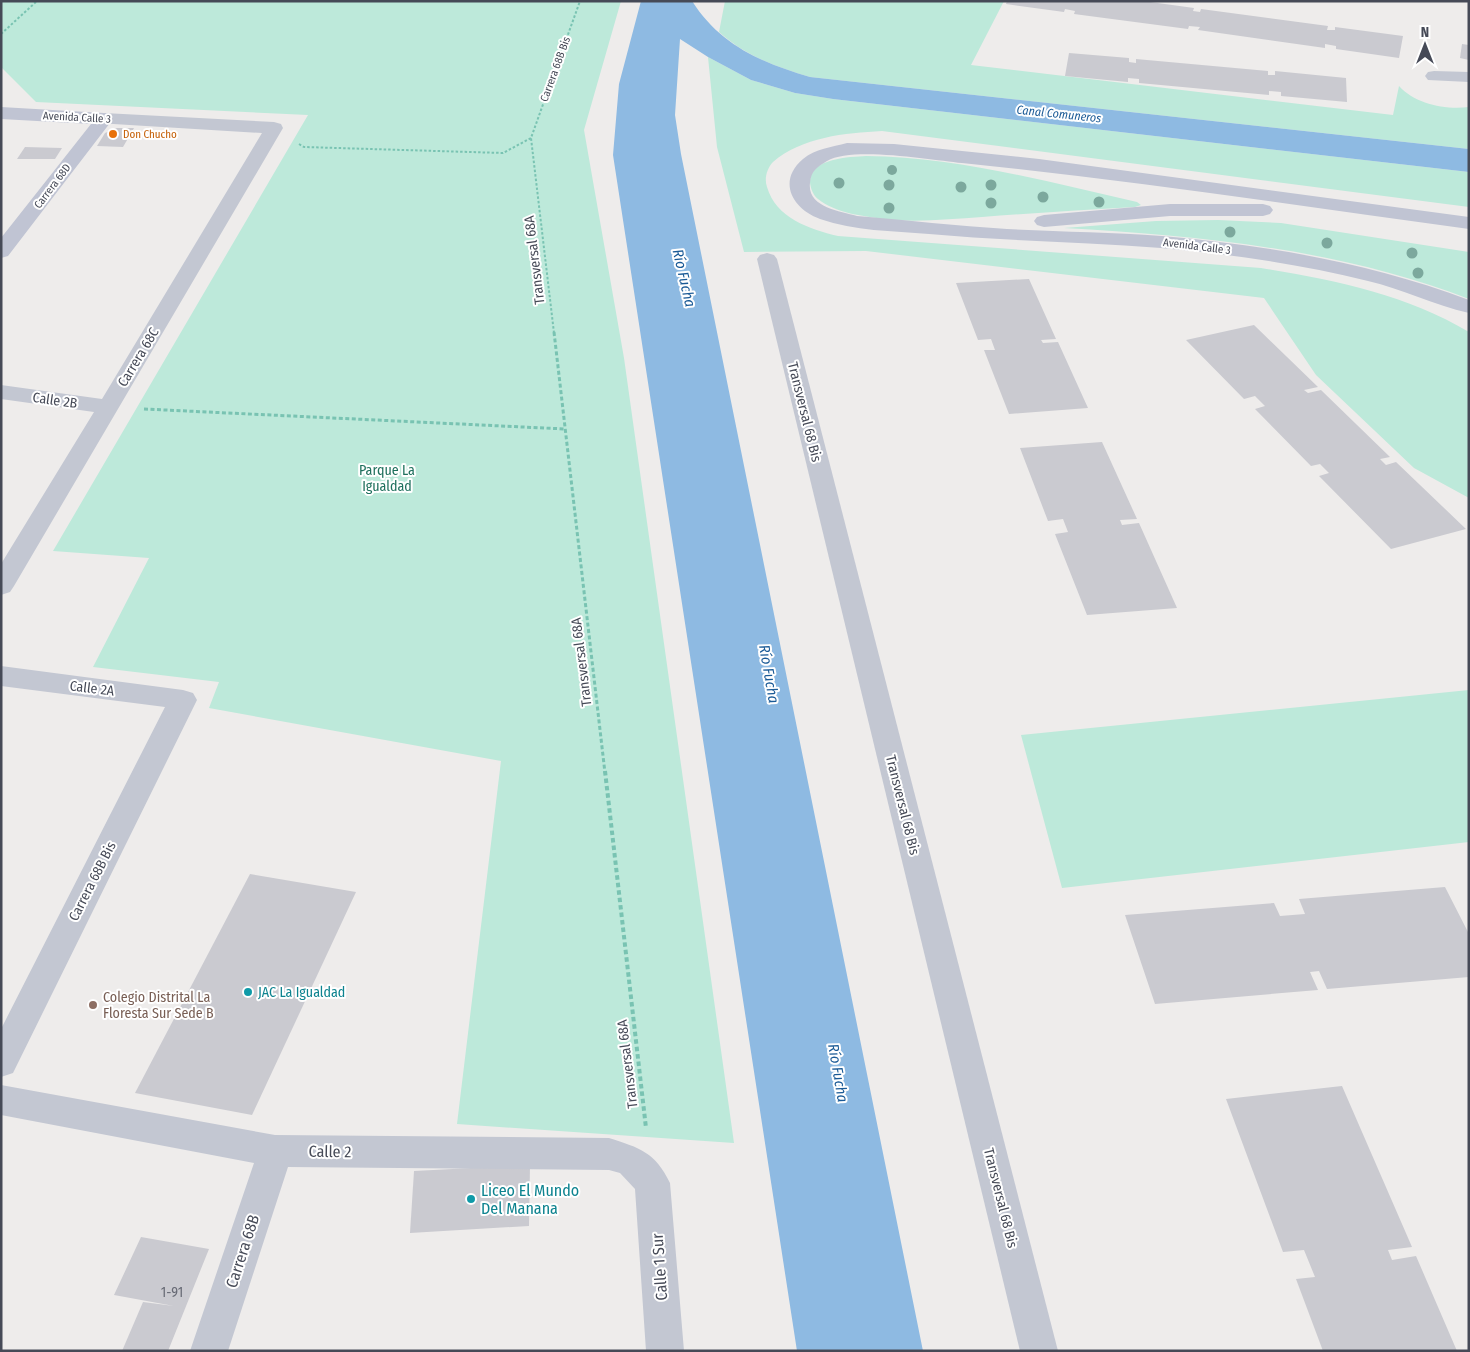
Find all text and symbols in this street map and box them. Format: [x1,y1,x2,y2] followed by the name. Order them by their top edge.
[1400,20,1450,70] north arrow
[1421,24,1429,41] text: N
[538,35,573,103] street label: Carrera 68B Bis
[1016,103,1102,125] water label: Canal Comuneros
[43,109,111,126] street label: Avenida Calle 3
[107,128,119,140] marker: Don Chucho
[123,128,177,141] place label: Don Chucho
[31,161,73,211] street label: Carrera 68D
[521,214,548,305] street label: Transversal 68A
[1162,236,1232,257] street label: Avenida Calle 3
[669,247,699,309] water label: Río Fucha
[114,325,163,390] street label: Carrera 68C
[784,360,825,464] street label: Transversal 68 Bis
[31,389,79,412] street label: Calle 2B
[359,462,415,495] park label: Parque La Igualdad
[568,616,595,707] street label: Transversal 68A
[755,643,783,705] water label: Río Fucha
[69,677,116,700] street label: Calle 2A
[882,753,923,857] street label: Transversal 68 Bis
[65,839,120,924] street label: Carrera 68B Bis
[258,984,345,1001] place label: JAC La Igualdad
[242,986,254,998] marker: JAC La Igualdad
[103,989,214,1022] place label: Colegio Distrital La Floresta Sur Sede B
[87,999,99,1011] marker: Colegio Distrital La Floresta Sur Sede B
[614,1018,641,1109] street label: Transversal 68A
[824,1042,852,1104] water label: Río Fucha
[308,1142,352,1161] street label: Calle 2
[980,1146,1021,1250] street label: Transversal 68 Bis
[481,1181,579,1218] place label: Liceo El Mundo Del Manana
[465,1193,477,1205] marker: Liceo El Mundo Del Manana
[222,1212,263,1290] street label: Carrera 68B
[648,1232,671,1301] street label: Calle 1 Sur
[161,1284,183,1301] house number: 1-91

